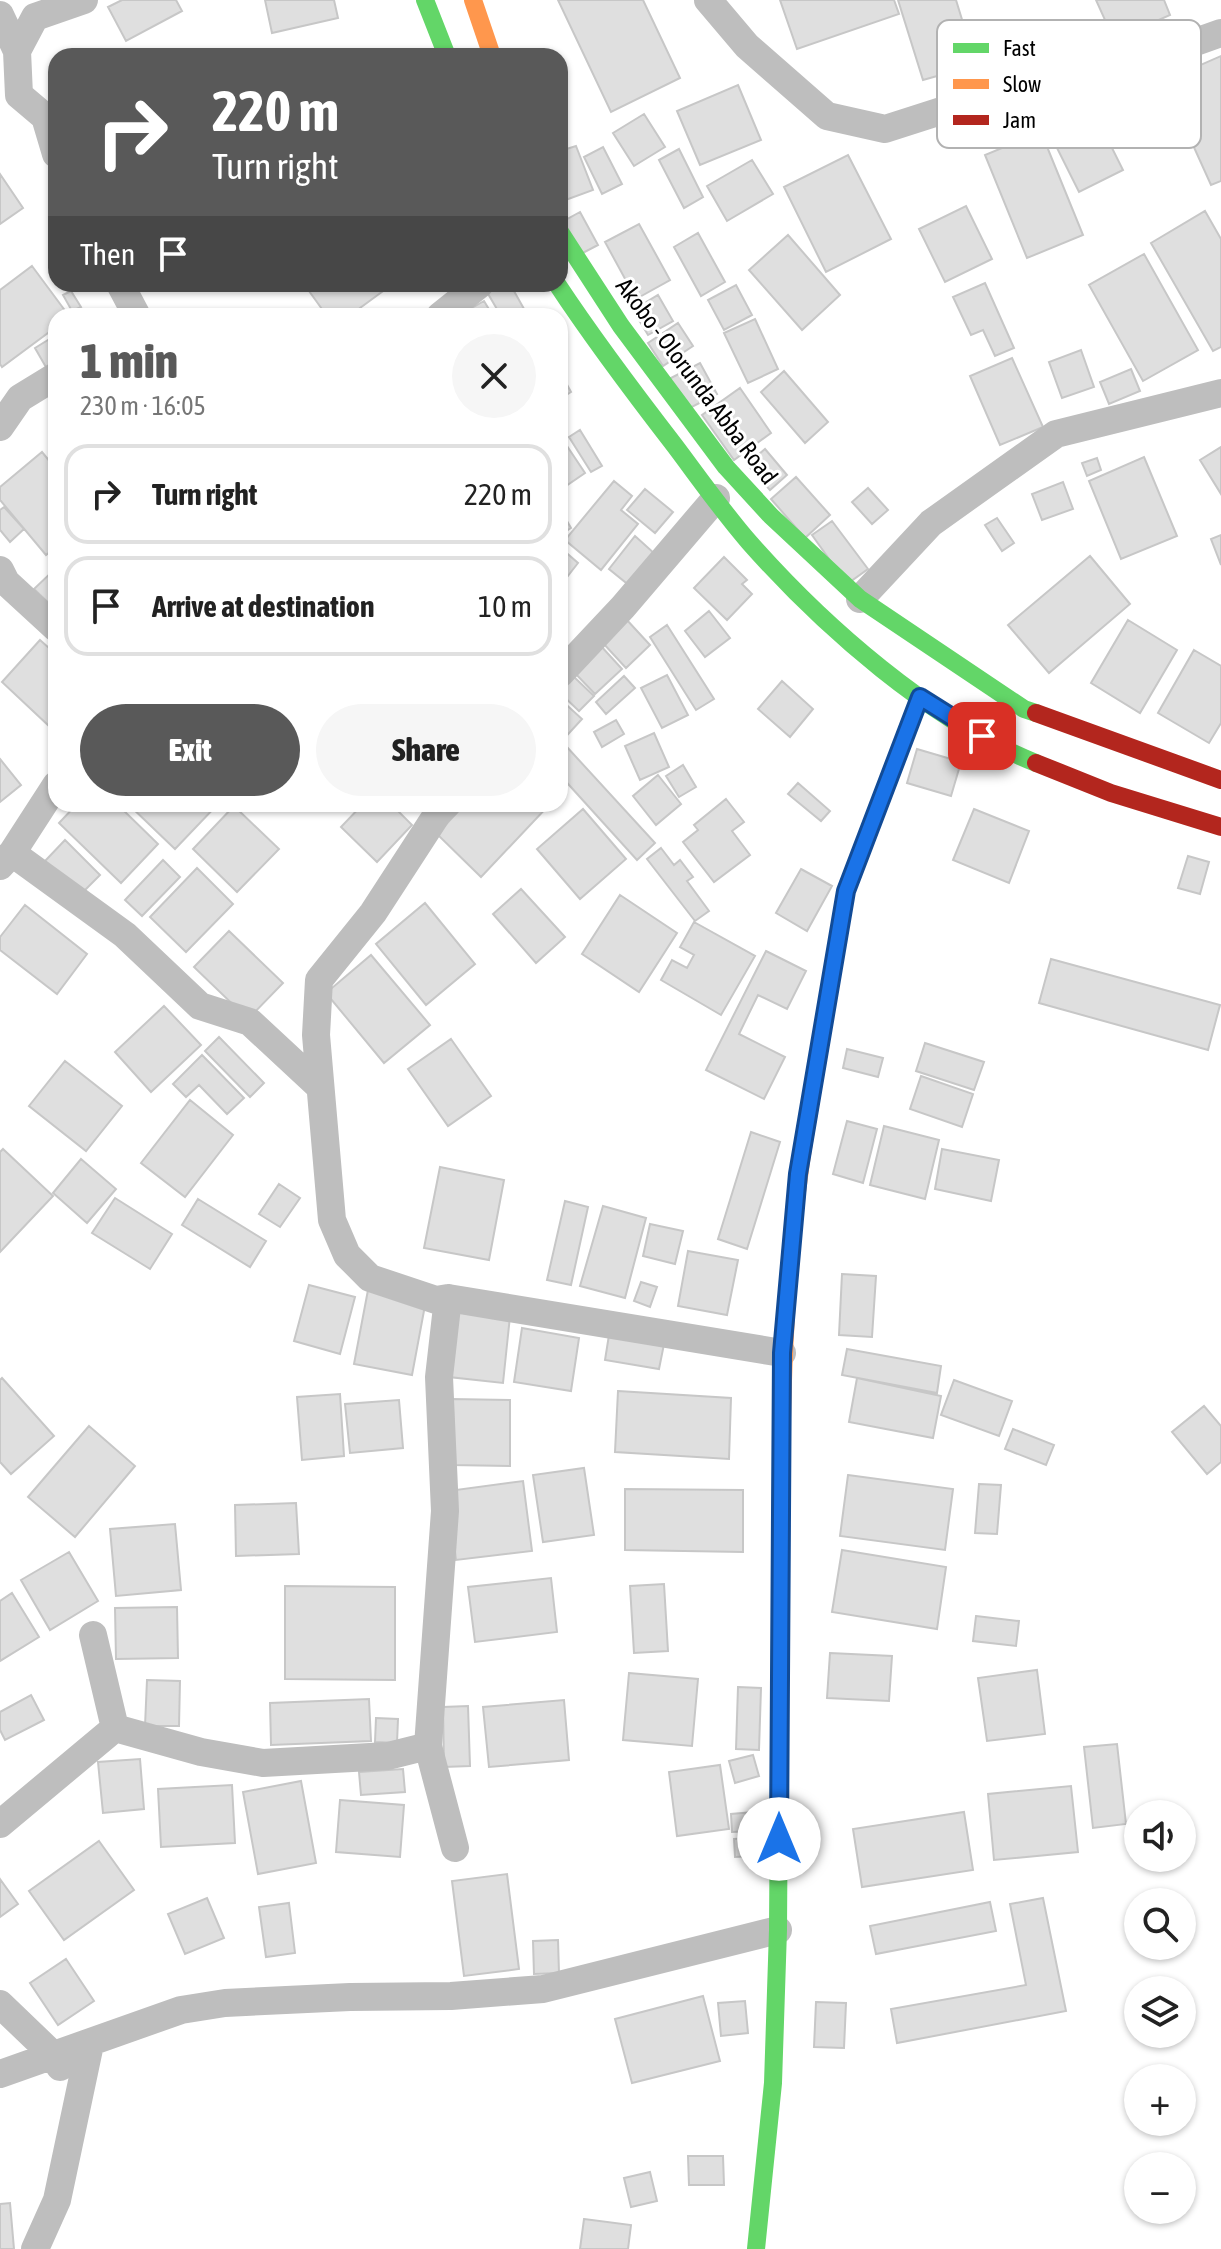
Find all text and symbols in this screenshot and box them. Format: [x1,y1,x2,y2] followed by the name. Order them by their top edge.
[937,20,1201,148] legend
[1003,35,1036,61] text: Fast
[1003,71,1041,97] text: Slow
[212,79,339,143] text: 220 m
[80,80,184,184] icon: right
[1003,107,1036,133] text: Jam
[212,145,339,187] text: Turn right
[151,232,195,276] icon: arrive
[80,237,135,271] text: Then
[611,273,783,489] street label: Akobo - Olorunda Abba Road
[80,333,178,388] text: 1 min
[452,334,536,418] button: close
[80,391,206,421] text: 230 m · 16:05
[84,472,128,516] icon: right
[152,477,258,511] text: Turn right
[464,477,532,511] text: 220 m
[84,584,128,628] icon: arrive
[152,589,374,623] text: Arrive at destination
[478,589,532,623] text: 10 m
[948,702,1016,770] pin
[80,704,300,796] button: Exit
[316,704,536,796] button: Share
[960,714,1004,758] icon: arrive
[737,1797,821,1881] position arrow
[1124,1800,1196,2224] map controls
[1124,1800,1196,1872] button: sound
[1124,1888,1196,1960] button: search
[1124,1976,1196,2048] button: layers
[1124,2064,1196,2136] button: +
[1124,2152,1196,2224] button: −

